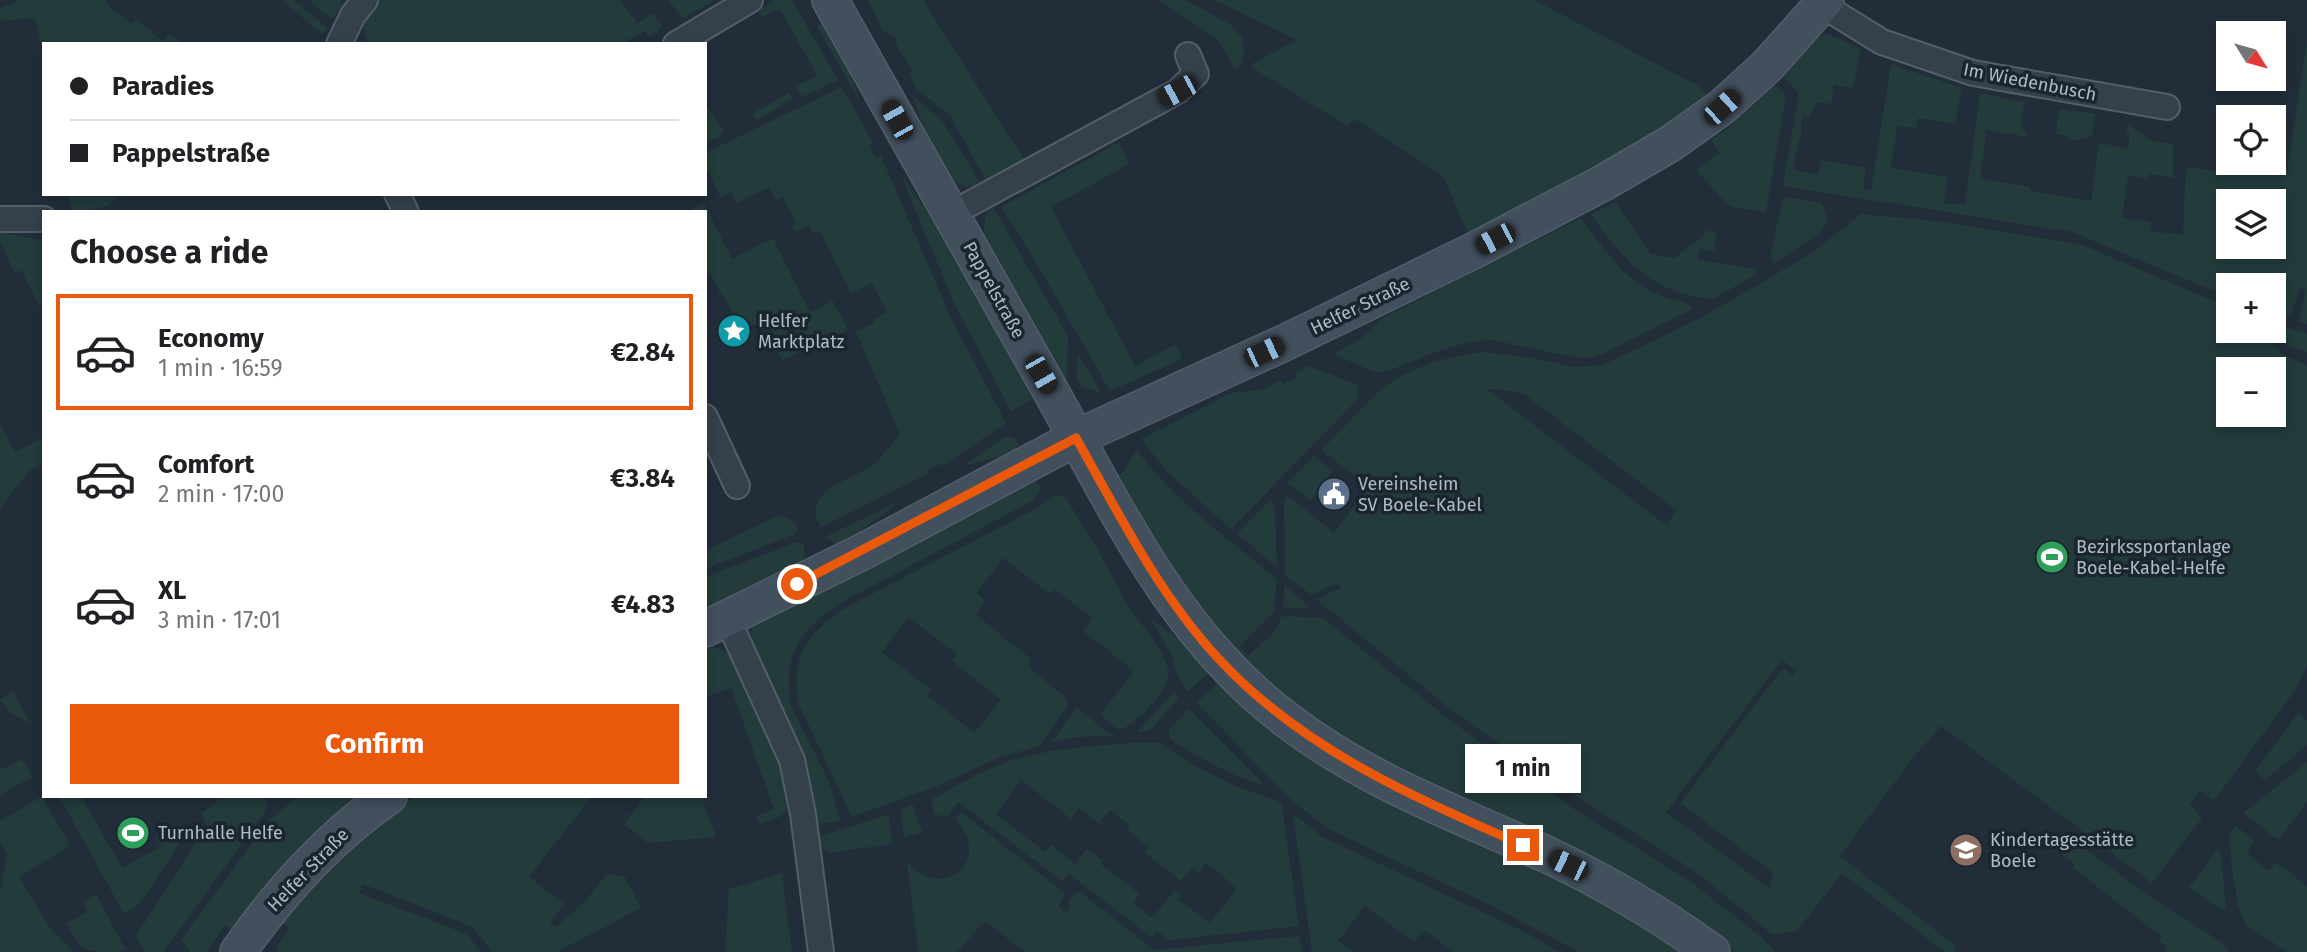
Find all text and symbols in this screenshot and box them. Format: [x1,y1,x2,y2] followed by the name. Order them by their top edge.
[2216,21,2286,91] north arrow
[2216,21,2286,427] map controls
[1962,58,2098,106] street label: Im Wiedenbusch
[112,71,214,102] text: Paradies
[1155,72,1202,110] car
[1700,85,1745,129] car
[878,97,917,143] car
[2216,105,2286,175] button: locate
[112,138,270,169] text: Pappelstraße
[2216,189,2286,259] button: layers
[1472,220,1519,258] car
[70,233,268,271] text: Choose a ride
[958,238,1030,342] street label: Pappelstraße
[1307,273,1413,339] street label: Helfer Straße
[2216,273,2286,343] button: +
[758,310,845,353] place label: Helfer Marktplatz
[715,312,753,350] place icon: Helfer Marktplatz
[74,321,137,384] icon: car
[158,323,264,354] text: Economy
[1241,334,1288,370] car
[610,337,675,368] text: €2.84
[1022,351,1061,397] car
[158,354,283,382] text: 1 min · 16:59
[2216,357,2286,427] button: −
[74,447,137,510] icon: car
[158,449,254,480] text: Comfort
[610,463,675,494] text: €3.84
[1358,473,1482,516] place label: Vereinsheim SV Boele-Kabel
[1315,475,1353,513] public building icon: Vereinsheim SV Boele-Kabel
[158,480,284,508] text: 2 min · 17:00
[2076,536,2231,579] place label: Bezirkssportanlage Boele-Kabel-Helfe
[2033,538,2071,576] sports icon: Bezirkssportanlage Boele-Kabel-Helfe
[781,568,813,600] route start
[74,573,137,636] icon: car
[158,575,186,606] text: XL
[611,589,675,620] text: €4.83
[158,606,281,634] text: 3 min · 17:01
[70,704,679,784] button: Confirm
[1465,744,1581,792] callout: 1 min
[1495,754,1551,782] text: 1 min
[114,814,152,852] sports icon: Turnhalle Helfe
[158,822,283,844] place label: Turnhalle Helfe
[263,824,353,916] street label: Helfer Straße
[1507,829,1539,861] route end
[1990,829,2134,872] place label: Kindertagesstätte Boele
[1947,831,1985,869] school or university icon: Kindertagesstätte Boele
[1545,846,1592,884] car

